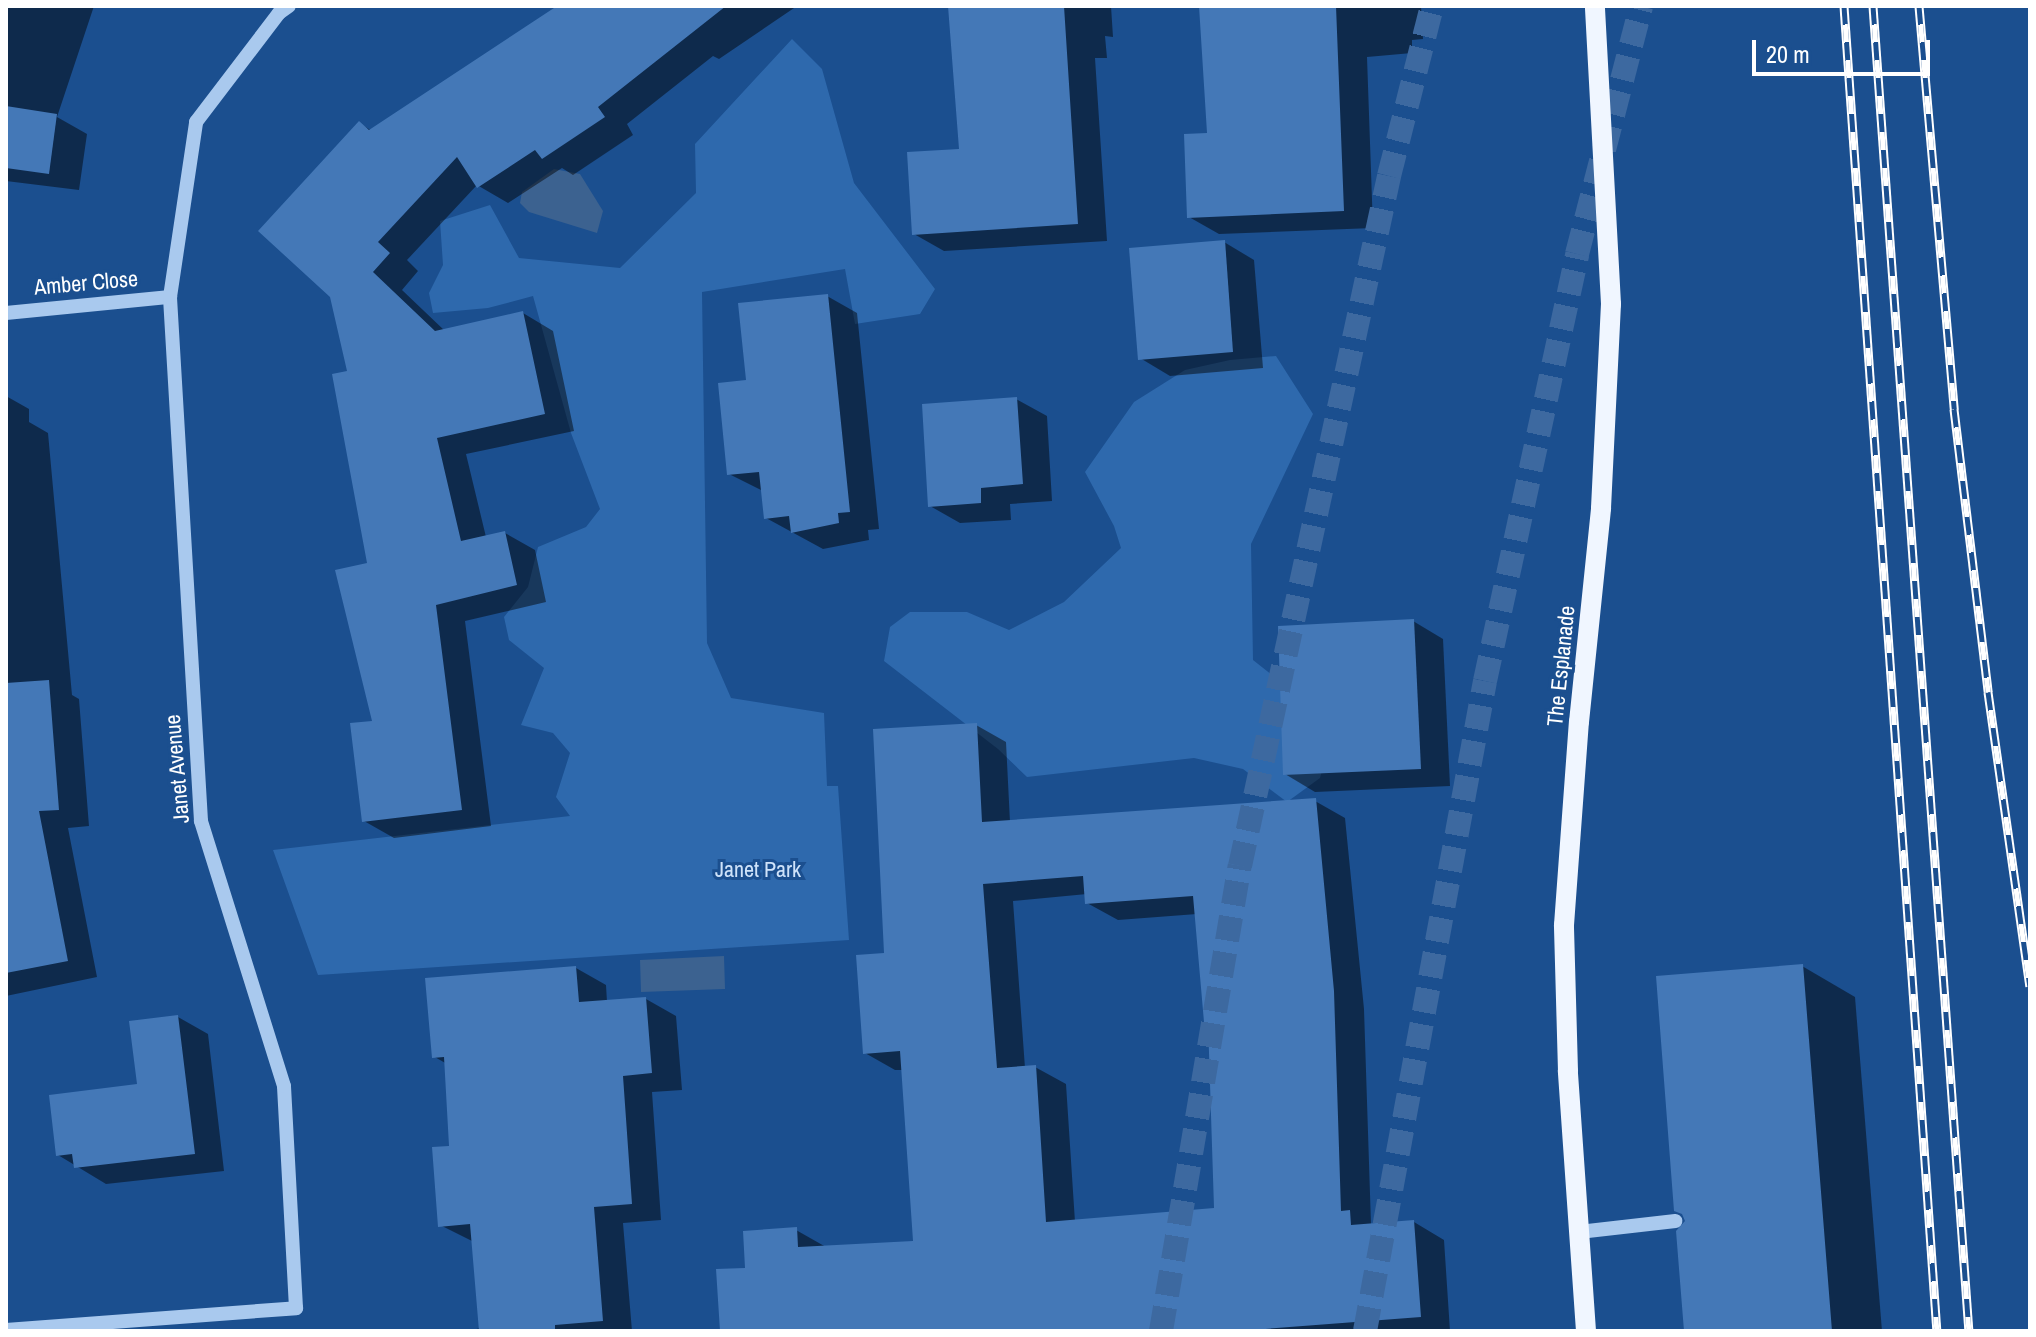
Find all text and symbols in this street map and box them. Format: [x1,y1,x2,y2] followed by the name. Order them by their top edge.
[1756,24,1934,74] scale bar
[1766,38,1810,70] text: 20 m
[33,265,139,301] street label: Amber Close
[1542,604,1580,728] street label: The Esplanade
[159,713,195,825] street label: Janet Avenue
[715,857,801,883] park label: Janet Park

